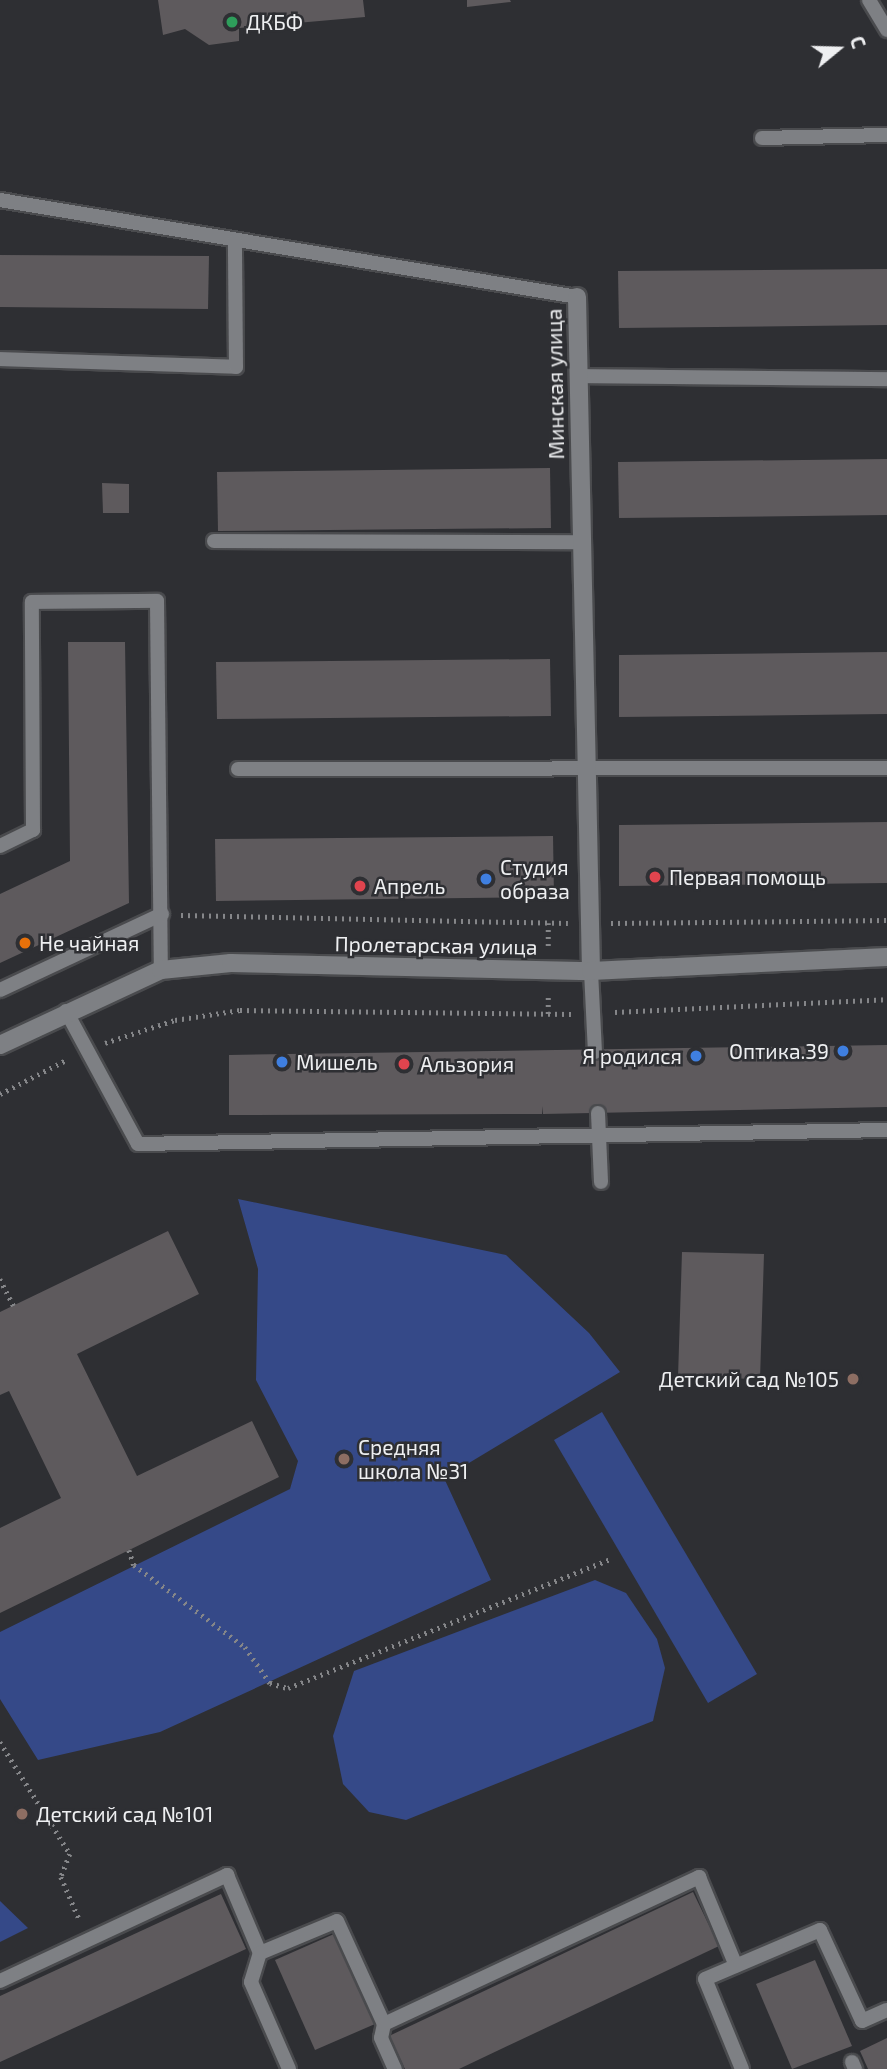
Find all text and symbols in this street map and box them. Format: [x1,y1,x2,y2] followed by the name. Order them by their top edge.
[246,9,303,35] place label: ДКБФ
[224,14,240,30] marker: ДКБФ
[803,14,873,84] north arrow
[846,33,871,51] text: С
[541,308,569,460] street label: Минская улица
[500,854,570,904] place label: Студия образа
[669,864,826,890] place label: Первая помощь
[647,869,663,885] marker: Первая помощь
[478,871,494,887] marker: Студия образа
[374,873,445,899] place label: Апрель
[352,878,368,894] marker: Апрель
[39,930,139,956] place label: Не чайная
[334,931,538,959] street label: Пролетарская улица
[17,935,33,951] marker: Не чайная
[729,1038,829,1064] place label: Оптика.39
[582,1043,682,1069] place label: Я родился
[835,1043,851,1059] marker: Оптика.39
[688,1048,704,1064] marker: Я родился
[296,1049,378,1075] place label: Мишель
[420,1051,514,1077] place label: Альзория
[274,1054,290,1070] marker: Мишель
[394,1054,414,1074] marker: Альзория
[659,1366,839,1392] place label: Детский сад №105
[845,1371,861,1387] marker: Детский сад №105
[358,1434,468,1484] place label: Средняя школа №31
[336,1451,352,1467] marker: Средняя школа №31
[36,1801,213,1827] place label: Детский сад №101
[14,1806,30,1822] marker: Детский сад №101

